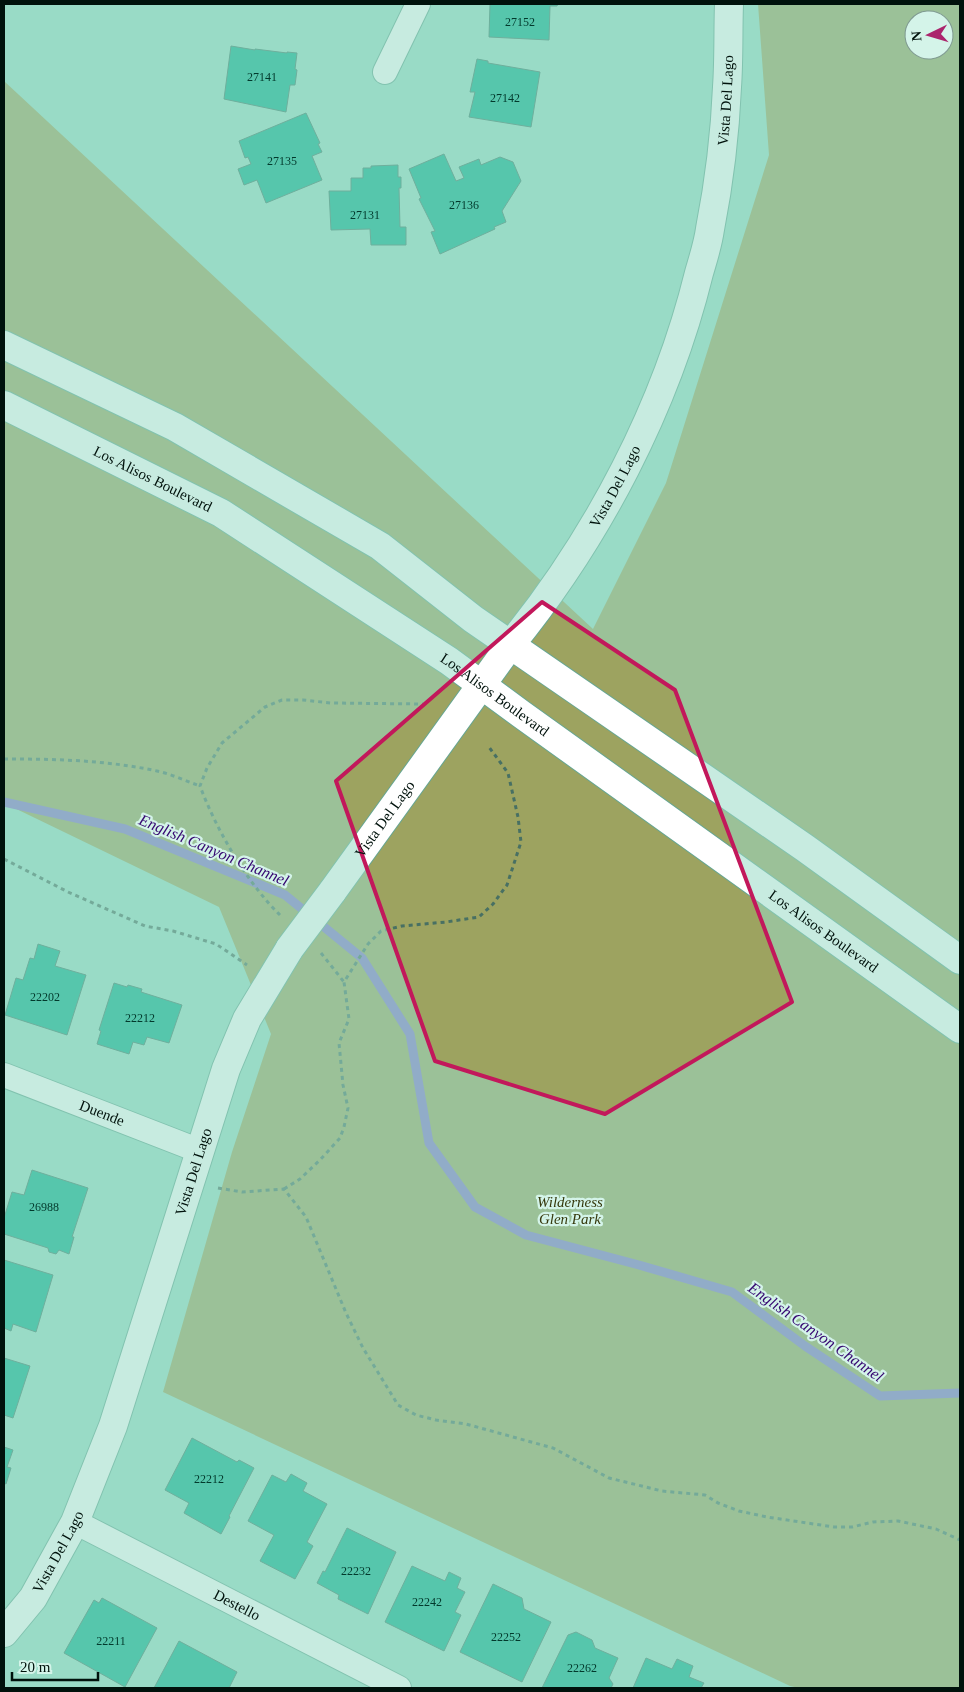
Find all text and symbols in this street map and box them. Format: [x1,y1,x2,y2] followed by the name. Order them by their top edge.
[904,10,954,60] north arrow
[505,15,535,29] house number: 27152
[909,30,924,42] text: N
[715,55,736,147] street label: Vista Del Lago
[247,70,277,84] house number: 27141
[490,91,520,105] house number: 27142
[267,154,297,168] house number: 27135
[449,198,479,212] house number: 27136
[350,208,380,222] house number: 27131
[91,443,215,515] street label: Los Alisos Boulevard
[586,443,644,530] street label: Vista Del Lago
[438,650,552,740] street label: Los Alisos Boulevard
[352,778,418,861] street label: Vista Del Lago
[135,810,292,890] water label: English Canyon Channel
[766,887,881,976] street label: Los Alisos Boulevard
[30,990,60,1004] house number: 22202
[125,1011,155,1025] house number: 22212
[77,1097,127,1129] street label: Duende
[172,1126,215,1218] street label: Vista Del Lago
[537,1194,603,1227] park label: Wilderness Glen Park
[29,1200,59,1214] house number: 26988
[744,1278,887,1386] water label: English Canyon Channel
[194,1472,224,1486] house number: 22212
[29,1509,87,1596] street label: Vista Del Lago
[341,1564,371,1578] house number: 22232
[211,1586,263,1624] street label: Destello
[412,1595,442,1609] house number: 22242
[491,1630,521,1644] house number: 22252
[96,1634,126,1648] house number: 22211
[12,1650,99,1682] scale bar
[20,1659,51,1675] text: 20 m
[567,1661,597,1675] house number: 22262

